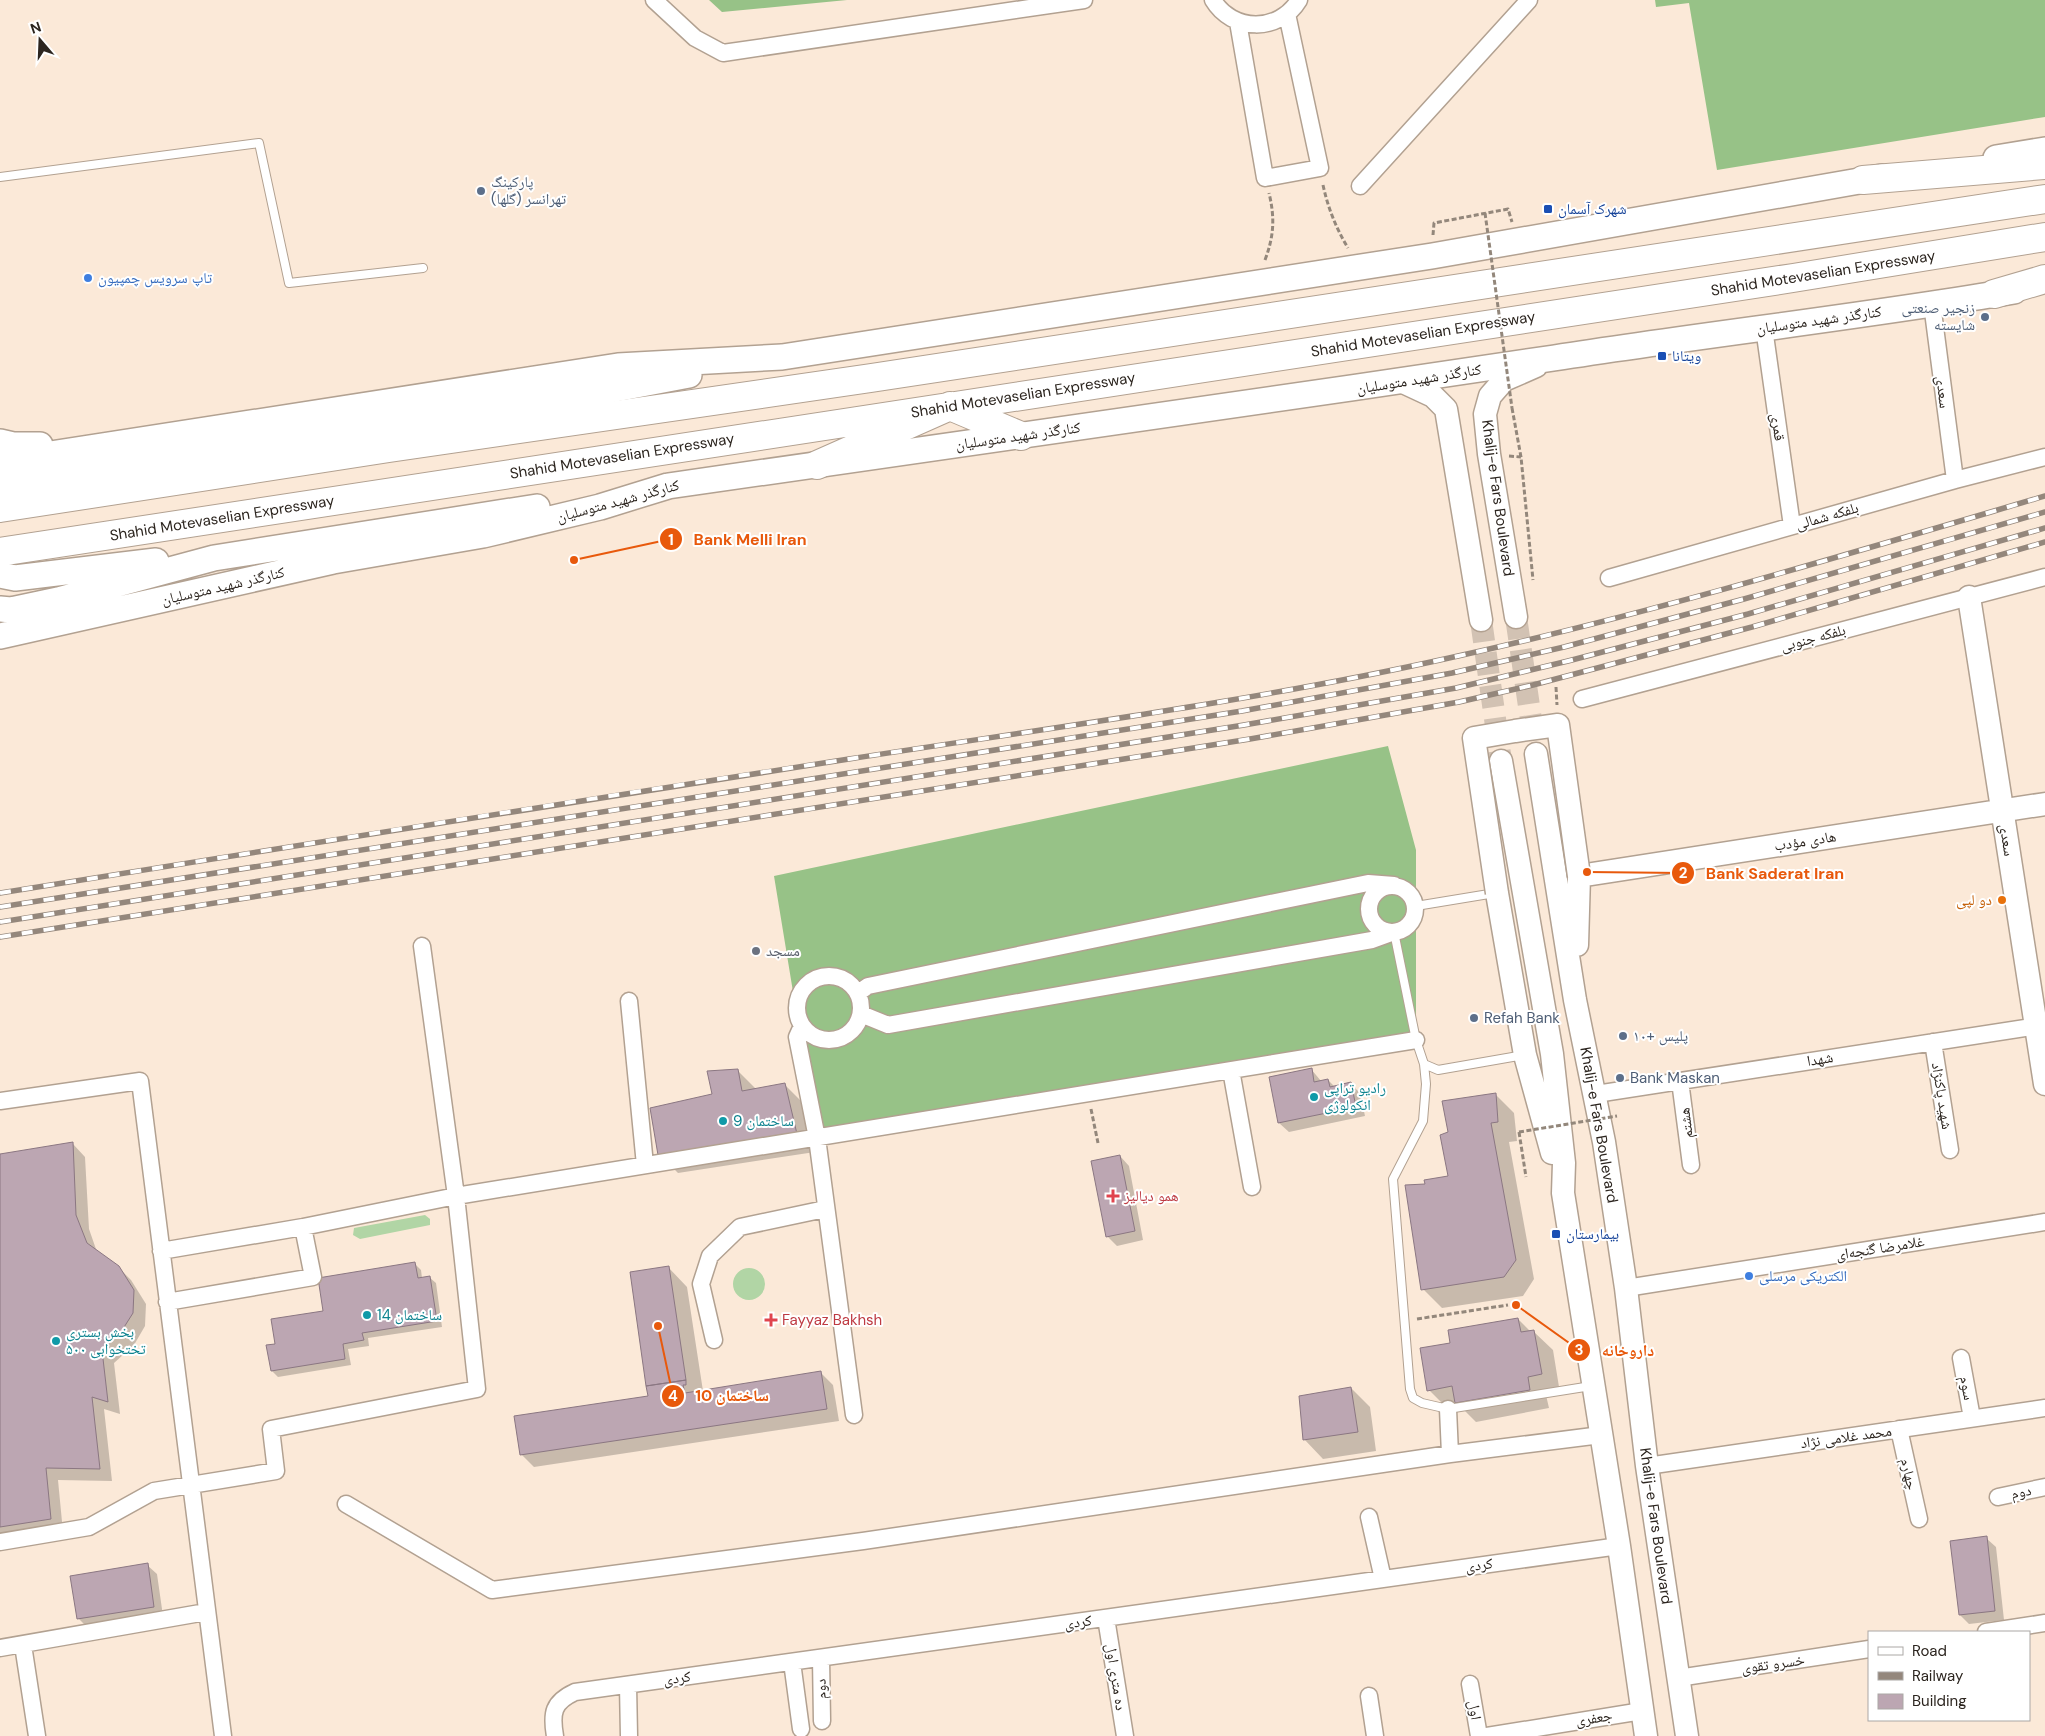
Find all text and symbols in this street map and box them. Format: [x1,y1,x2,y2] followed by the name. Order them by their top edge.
[15,15,65,65] north arrow
[28,18,44,38] text: N
[491,172,567,209] place label: پارکینگ تهرانسر (گلها)
[475,185,487,197] marker: پارکینگ تهرانسر (گلها)
[1558,199,1627,219] place label: شهرک آسمان
[1542,203,1554,215] marker: شهرک آسمان
[1709,245,1937,301] street label: Shahid Motevaselian Expressway
[98,268,213,288] place label: تاپ سرویس چمپیون
[82,272,94,284] marker: تاپ سرویس چمپیون
[1902,298,1975,335] place label: زنجیر صنعتی شایسته
[1755,301,1883,339] street label: کنارگذر شهید متوسلیان
[1309,306,1537,362] street label: Shahid Motevaselian Expressway
[1979,311,1991,323] marker: زنجیر صنعتی شایسته
[1672,346,1701,366] place label: ویتانا
[1656,350,1668,362] marker: ویتانا
[1355,359,1483,399] street label: کنارگذر شهید متوسلیان
[909,367,1137,423] street label: Shahid Motevaselian Expressway
[1931,375,1955,409] street label: سعدی
[1766,412,1790,442] street label: قمری
[954,417,1082,455] street label: کنارگذر شهید متوسلیان
[1477,418,1519,578] street label: Khalij-e Fars Boulevard
[508,428,736,484] street label: Shahid Motevaselian Expressway
[554,475,682,527] street label: کنارگذر شهید متوسلیان
[108,490,336,546] street label: Shahid Motevaselian Expressway
[1793,497,1861,535] street label: بلفکه شمالی
[658,524,816,555] callout: Bank Melli Iran
[693,529,807,550] text: Bank Melli Iran
[668,530,674,550] text: 1
[159,562,287,610] street label: کنارگذر شهید متوسلیان
[1778,620,1848,656] street label: بلفکه جنوبی
[1995,822,2019,858] street label: سعدی
[1773,826,1837,856] street label: هادی مؤدب
[1671,858,1854,889] callout: Bank Saderat Iran
[1679,863,1688,883] text: 2
[1706,863,1844,884] text: Bank Saderat Iran
[1956,890,1992,910] place label: دو لپی
[1996,894,2008,906] marker: دو لپی
[766,941,800,961] place label: مسجد
[750,945,762,957] marker: مسجد
[1484,1008,1560,1028] place label: Refah Bank
[1468,1012,1480,1024] marker: Refah Bank
[1633,1026,1688,1046] place label: پلیس +۱۰
[1617,1030,1629,1042] marker: پلیس +۱۰
[1575,1045,1623,1205] street label: Khalij-e Fars Boulevard
[1805,1047,1835,1071] street label: شهدا
[1927,1061,1957,1131] street label: شهید پاکنژاد
[1630,1068,1720,1088] place label: Bank Maskan
[1614,1072,1626,1084] marker: Bank Maskan
[1324,1078,1386,1115] place label: رادیو تراپی انکولوژی
[1308,1091,1320,1103] marker: رادیو تراپی انکولوژی
[1674,1106,1698,1140] street label: هشتم
[733,1111,794,1131] place label: ساختمان 9
[717,1115,729,1127] marker: ساختمان 9
[1123,1186,1179,1206] place label: همو دیالیز
[1106,1189,1120,1203] marker: همو دیالیز
[1566,1224,1619,1244] place label: بیمارستان
[1550,1228,1562,1240] marker: بیمارستان
[1834,1231,1926,1265] street label: غلامرضا گنجه‌ای
[1759,1266,1847,1286] place label: الکتریکی مرسلی
[1743,1270,1755,1282] marker: الکتریکی مرسلی
[377,1305,442,1325] place label: ساختمان 14
[361,1309,373,1321] marker: ساختمان 14
[782,1310,882,1330] place label: Fayyaz Bakhsh
[764,1313,778,1327] marker: Fayyaz Bakhsh
[66,1322,146,1359] place label: بخش بستری ۵۰۰ تختخوابی
[1567,1334,1664,1365] callout: داروخانه
[50,1335,62,1347] marker: بخش بستری ۵۰۰ تختخوابی
[1574,1340,1584,1360] text: 3
[1602,1340,1654,1361] text: داروخانه
[1955,1374,1979,1402] street label: سوم
[661,1380,779,1411] callout: ساختمان 10
[695,1385,769,1406] text: ساختمان 10
[668,1386,678,1406] text: 4
[1799,1421,1893,1453] street label: محمد غلامی نژاد
[1635,1446,1677,1606] street label: Khalij-e Fars Boulevard
[1896,1456,1922,1492] street label: چهارم
[2009,1480,2033,1504] street label: دوم
[1464,1553,1494,1577] street label: کردی
[1063,1610,1093,1634] street label: کردی
[1868,1631,2030,1721] legend
[1912,1641,1947,1661] text: Road
[1101,1642,1131,1712] street label: ده متری اول
[1740,1650,1806,1678] street label: خسرو تقوی
[662,1666,692,1690] street label: کردی
[1912,1666,1964,1686] text: Railway
[811,1678,831,1700] street label: دوم
[1912,1691,1967,1711] text: Building
[1464,1699,1486,1721] street label: اول
[1574,1705,1614,1731] street label: جعفری

